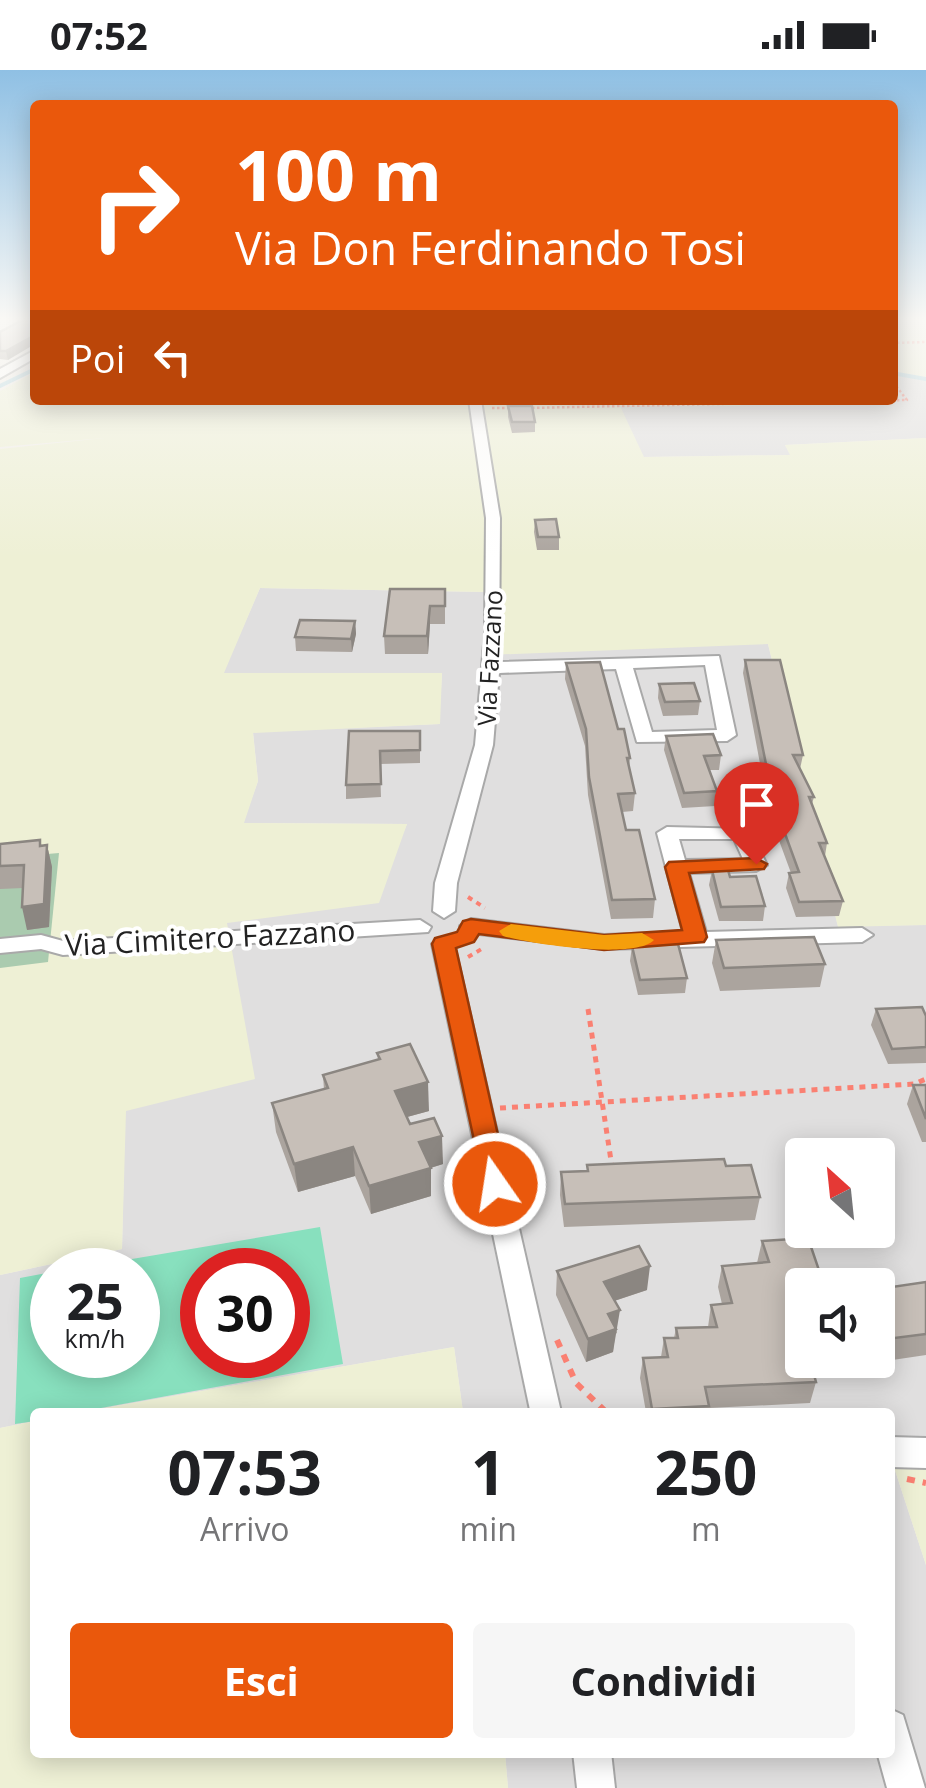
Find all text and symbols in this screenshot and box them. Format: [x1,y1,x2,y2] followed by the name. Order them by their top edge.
[50,9,148,61] text: 07:52
[235,126,442,222] text: 100 m
[70,140,200,270] icon: right
[235,217,746,278] text: Via Don Ferdinando Tosi
[145,330,200,385] icon: left
[70,332,125,384] text: Poi
[468,589,510,727] street label: Via Fazzano
[714,762,799,865] pin
[729,777,784,832] icon: arrive
[64,909,356,965] street label: Via Cimitero Fazzano
[443,1132,547,1236] position arrow
[785,1138,895,1248] north arrow
[785,1138,895,1378] map controls
[180,1248,310,1378] speed limit sign: 30
[66,1267,124,1335] text: 25
[785,1268,895,1378] button: sound
[65,1321,125,1355] text: km/h
[168,1431,322,1513] text: 07:53
[471,1431,505,1513] text: 1
[654,1431,757,1513] text: 250
[200,1507,290,1550] text: Arrivo
[460,1507,517,1550] text: min
[691,1507,721,1550] text: m
[70,1623,453,1738] button: Esci
[473,1623,855,1738] button: Condividi

